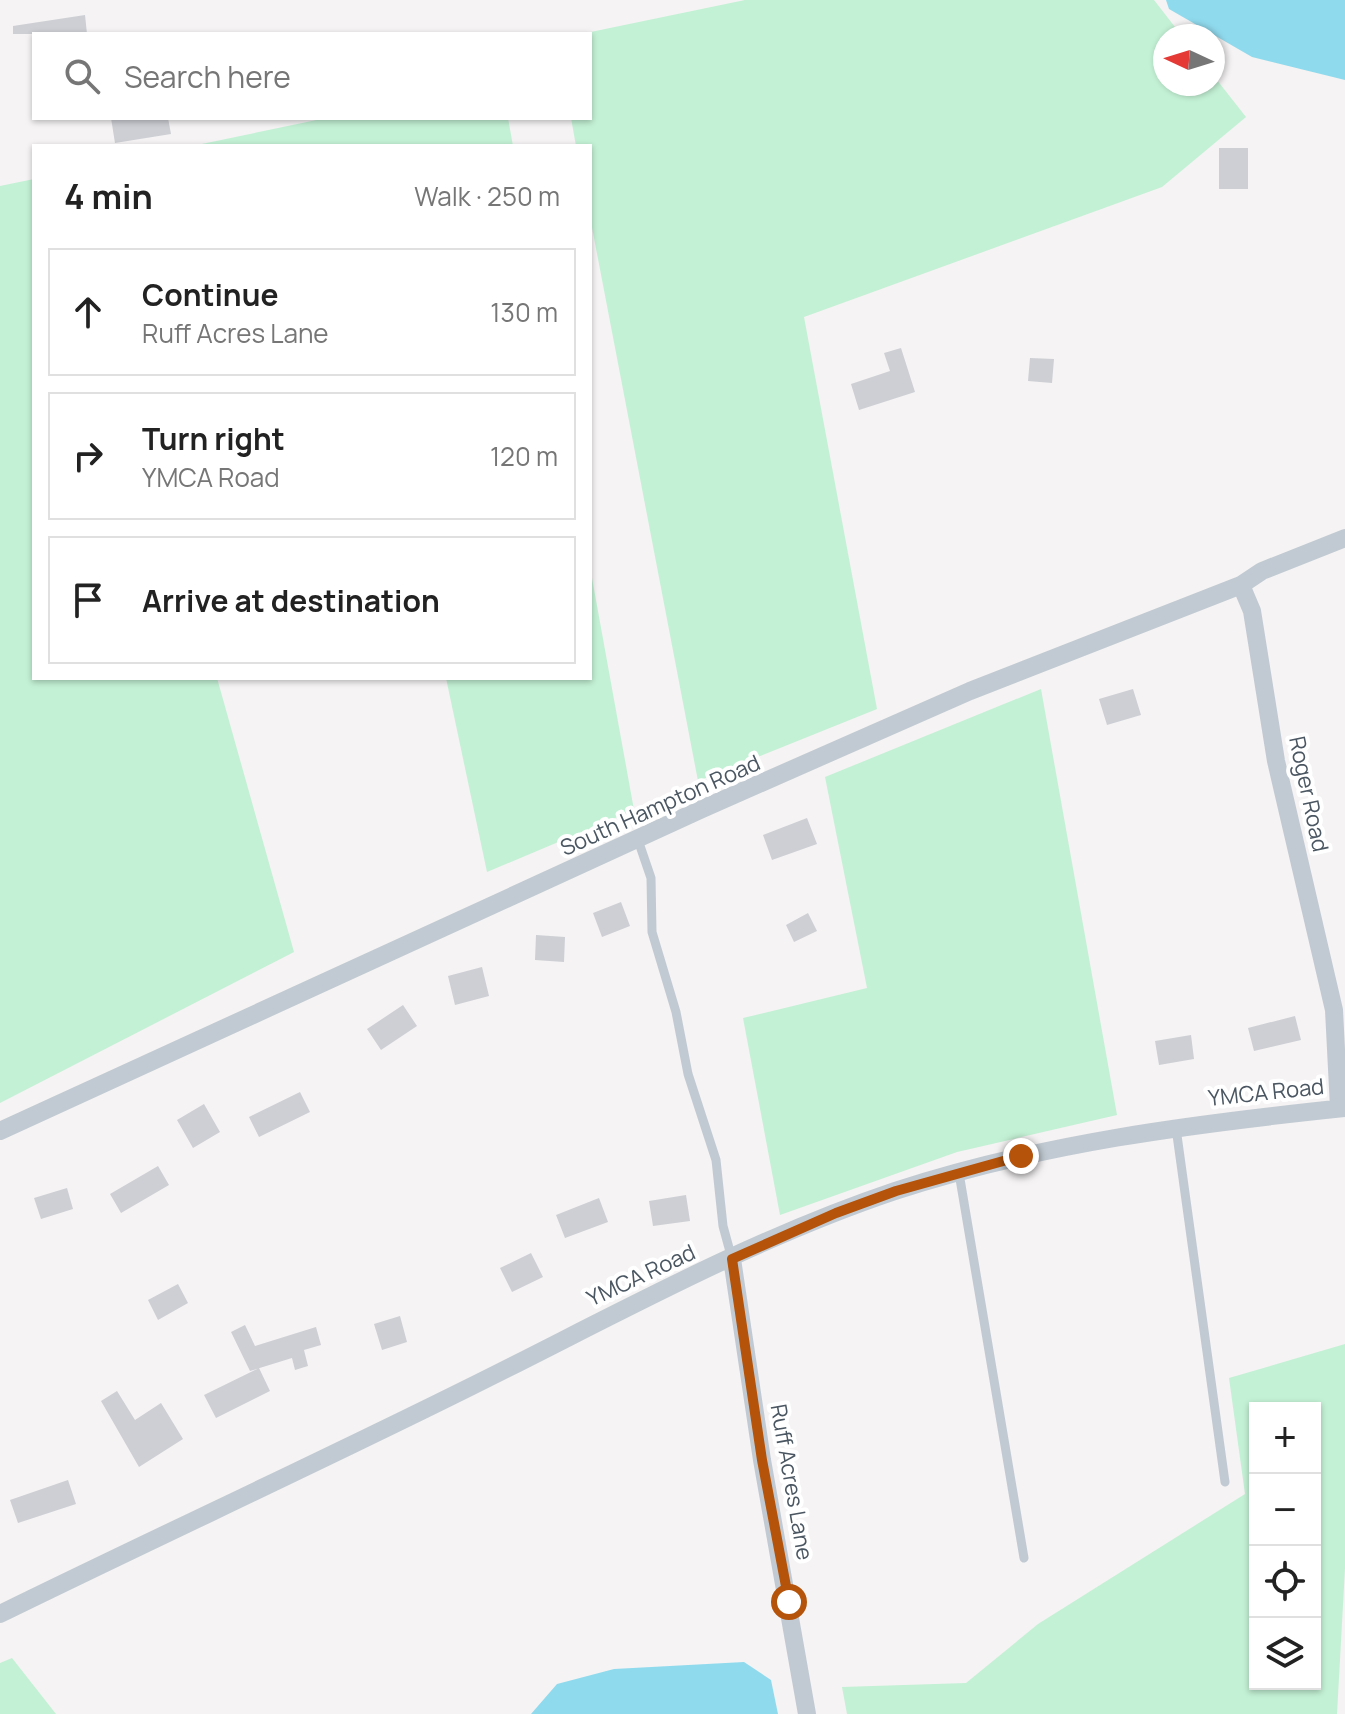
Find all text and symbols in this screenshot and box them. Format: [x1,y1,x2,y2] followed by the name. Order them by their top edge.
[1153,24,1225,96] north arrow
[32,32,592,120] search box
[60,54,104,98] icon: search
[124,56,291,97] text: Search here
[64,173,153,219] text: 4 min
[414,178,560,214] text: Walk · 250 m
[142,274,278,315] text: Continue
[66,290,110,334] icon: ahead
[490,294,558,330] text: 130 m
[142,315,329,351] text: Ruff Acres Lane
[142,418,285,459] text: Turn right
[66,434,110,478] icon: right
[490,438,558,474] text: 120 m
[142,459,280,495] text: YMCA Road
[66,578,110,622] icon: arrive
[142,580,440,621] text: Arrive at destination
[1282,734,1336,854] street label: Roger Road
[555,747,765,863] street label: South Hampton Road
[1206,1071,1326,1113] street label: YMCA Road
[1003,1138,1039,1174] route end
[582,1237,700,1313] street label: YMCA Road
[764,1402,821,1562] street label: Ruff Acres Lane
[1249,1402,1321,1690] map controls
[1249,1402,1321,1474] button: +
[1249,1474,1321,1546] button: −
[1249,1546,1321,1618] button: locate
[771,1584,807,1620] route start
[1249,1618,1321,1690] button: layers

